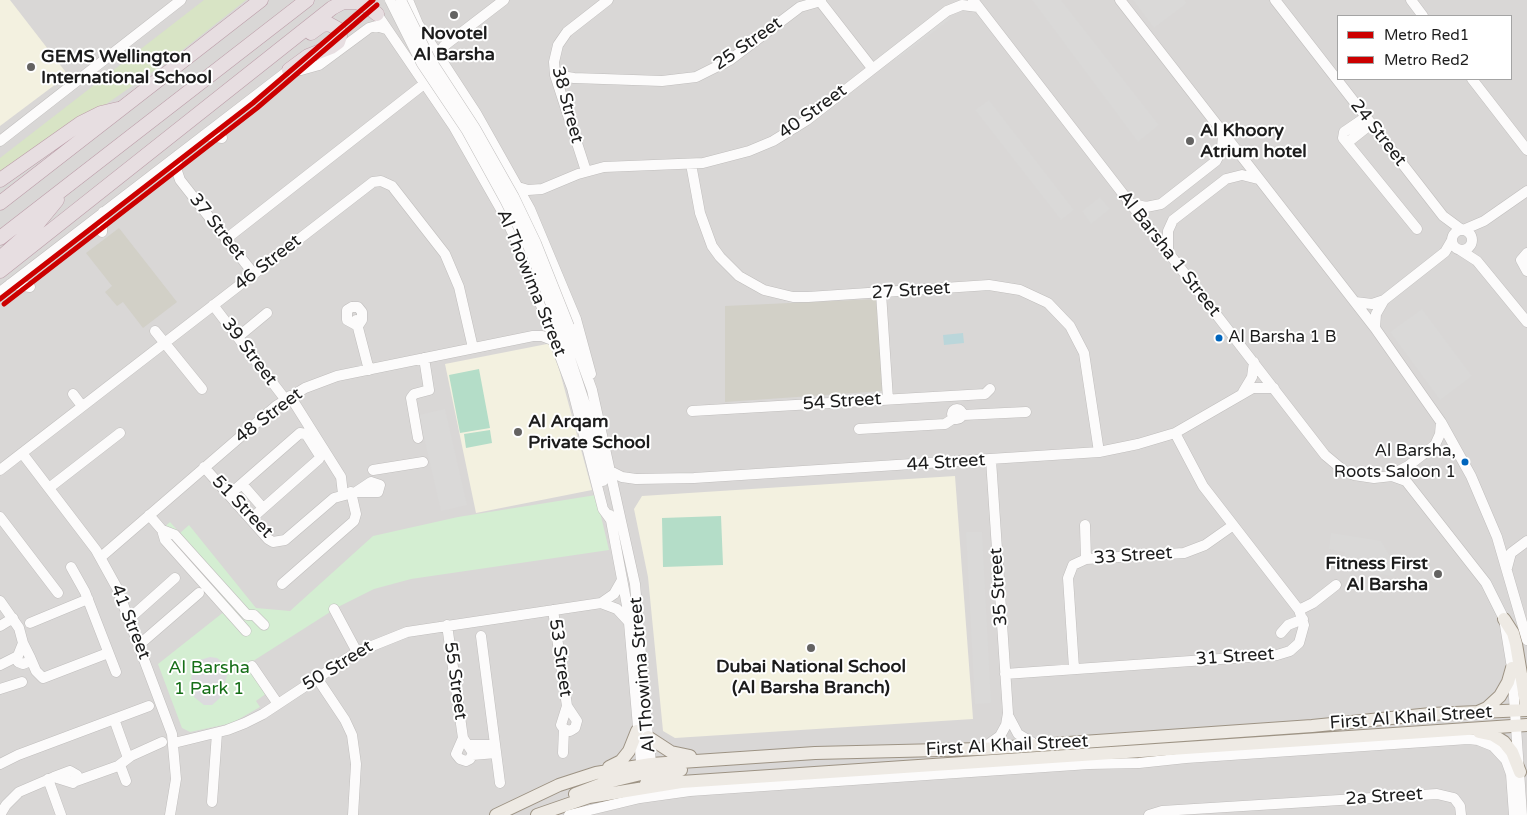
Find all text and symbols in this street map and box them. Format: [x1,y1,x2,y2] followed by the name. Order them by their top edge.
[448,9,460,21] marker: Novotel Al Barsha
[710,13,786,75] street label: 25 Street
[1337,15,1512,80] legend
[413,23,495,66] place label: Novotel Al Barsha
[1384,26,1469,44] text: Metro Red1
[41,46,212,88] place label: GEMS Wellington International School
[1384,51,1469,69] text: Metro Red2
[25,61,37,73] marker: GEMS Wellington International School
[546,64,588,146] street label: 38 Street
[775,80,851,144] street label: 40 Street
[1345,95,1411,171] street label: 24 Street
[1200,120,1307,162] place label: Al Khoory Atrium hotel
[1184,135,1196,147] marker: Al Khoory Atrium hotel
[1113,187,1225,321] street label: Al Barsha 1 Street
[184,189,250,265] street label: 37 Street
[492,206,570,360] street label: Al Thowima Street
[230,230,306,296] street label: 46 Street
[871,277,951,305] street label: 27 Street
[217,314,281,390] street label: 39 Street
[1228,328,1336,348] place label: Al Barsha 1 B
[1214,333,1224,343] marker: Al Barsha 1 B
[231,384,307,448] street label: 48 Street
[802,388,882,416] street label: 54 Street
[528,411,650,454] place label: Al Arqam Private School
[512,426,524,438] marker: Al Arqam Private School
[1334,442,1456,482] place label: Al Barsha, Roots Saloon 1
[906,449,986,477] street label: 44 Street
[1460,457,1470,467] marker: Al Barsha, Roots Saloon 1
[207,471,277,543] street label: 51 Street
[1093,542,1173,570] street label: 33 Street
[985,547,1013,627] street label: 35 Street
[1325,553,1428,596] place label: Fitness First Al Barsha
[1432,568,1444,580] marker: Fitness First Al Barsha
[105,581,155,663] street label: 41 Street
[625,596,661,754] street label: Al Thowima Street
[544,618,576,698] street label: 53 Street
[299,636,377,696] street label: 50 Street
[439,641,471,721] street label: 55 Street
[805,642,817,654] marker: Dubai National School (Al Barsha Branch)
[1195,643,1275,671] street label: 31 Street
[716,656,906,699] place label: Dubai National School (Al Barsha Branch)
[168,657,250,700] park label: Al Barsha 1 Park 1
[1329,702,1493,734] street label: First Al Khail Street
[925,731,1089,761] street label: First Al Khail Street
[1345,784,1423,810] street label: 2a Street

